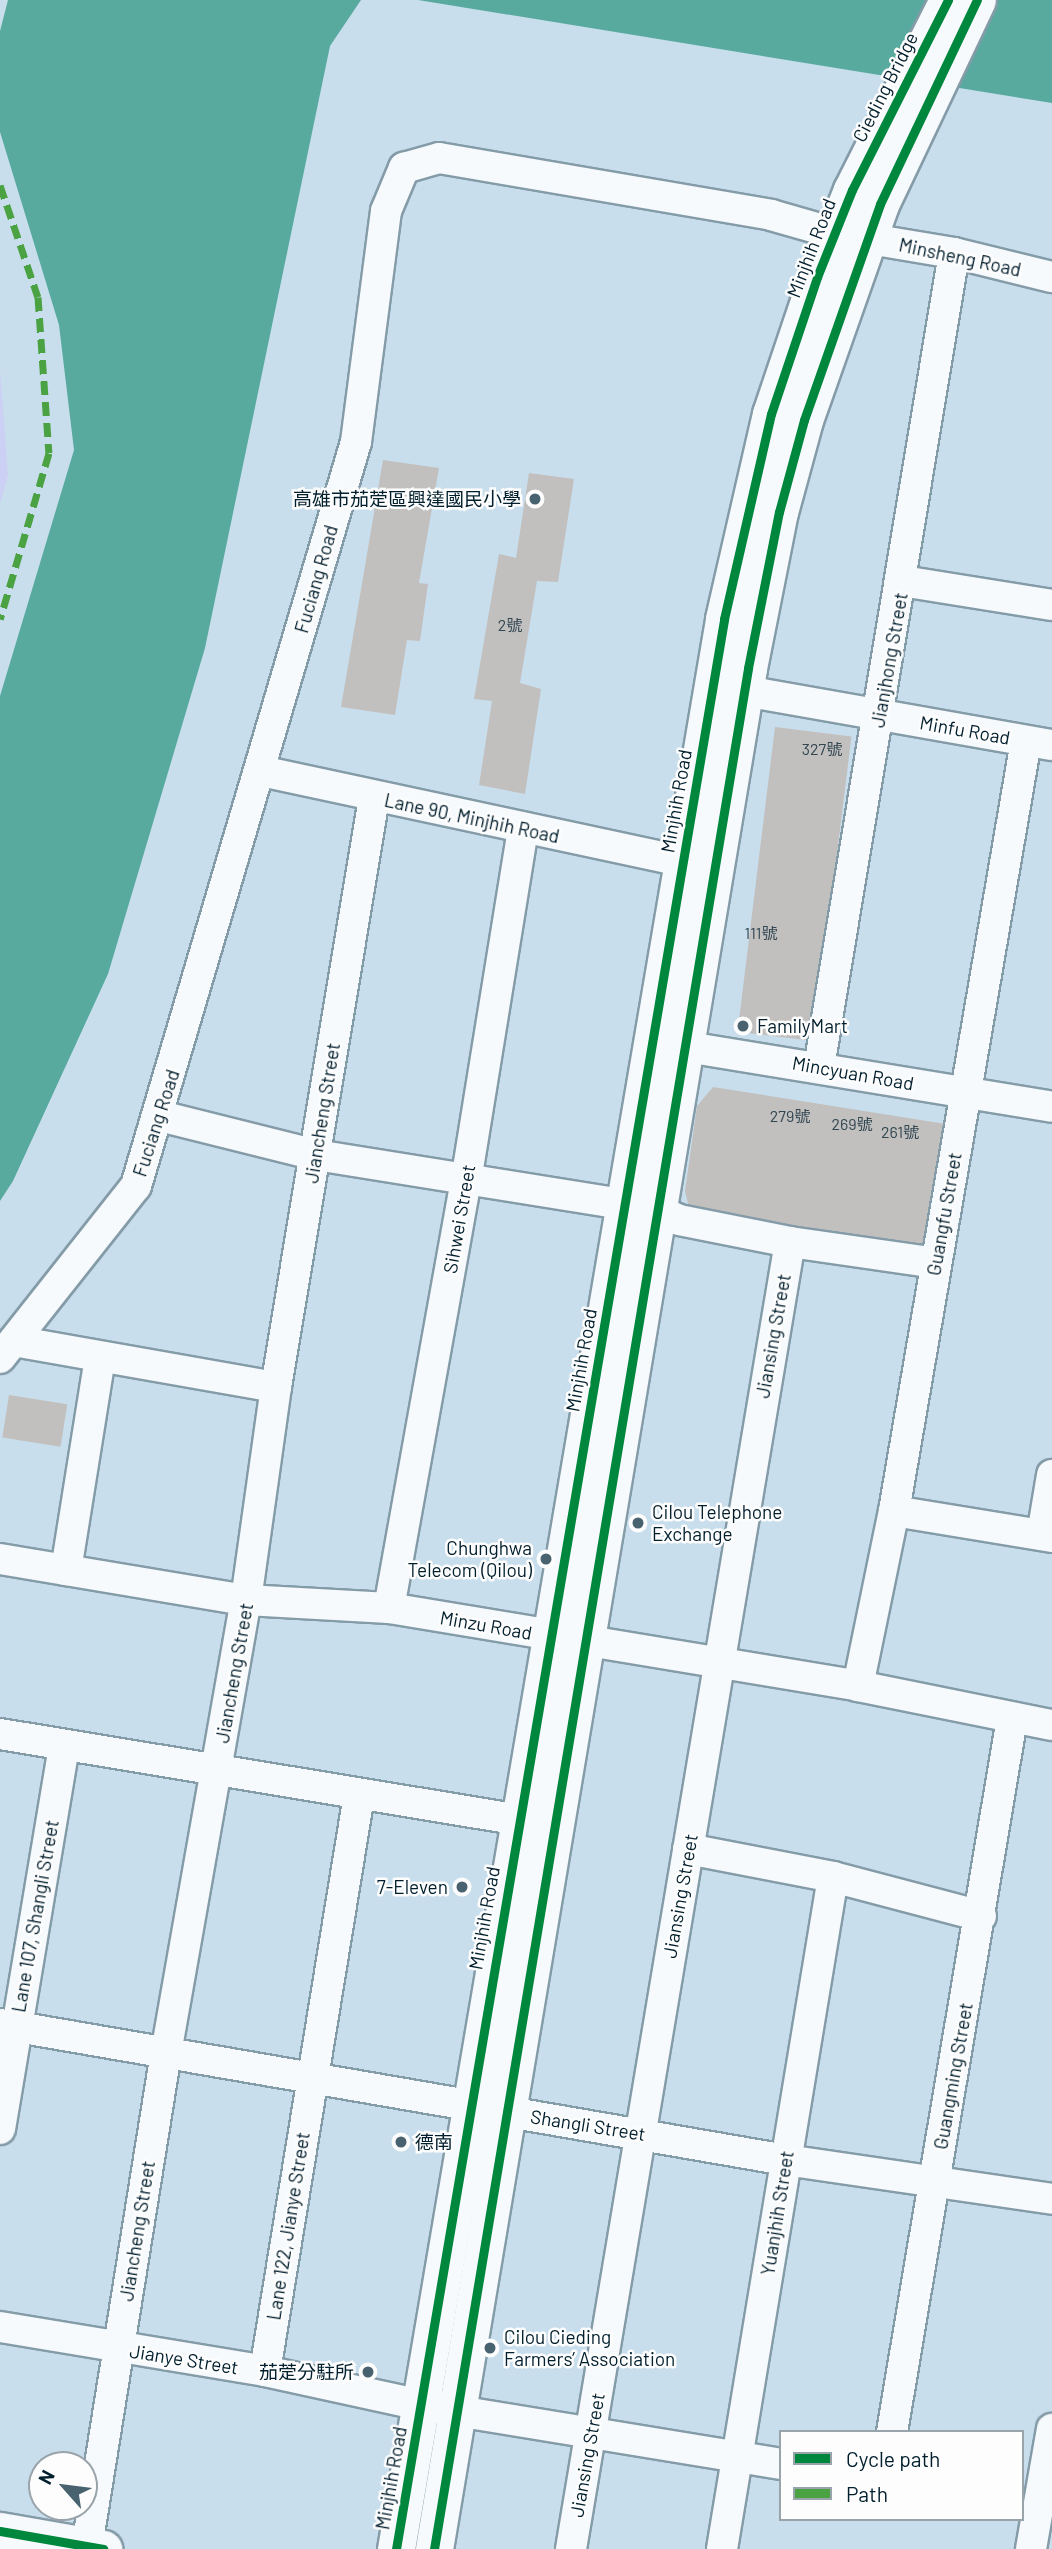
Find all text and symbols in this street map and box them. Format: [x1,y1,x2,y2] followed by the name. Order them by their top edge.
[848,28,922,146] street label: Cieding Bridge
[782,195,840,301] street label: Minjhih Road
[897,233,1023,281] street label: Minsheng Road
[293,488,521,510] place label: 高雄市茄萣區興達國民小學
[527,491,543,507] marker: 高雄市茄萣區興達國民小學
[290,522,342,636] street label: Fuciang Road
[866,591,912,729] street label: Jianjhong Street
[498,615,522,635] house number: 2號
[918,711,1012,749] street label: Minfu Road
[802,739,842,759] house number: 327號
[656,748,696,854] street label: Minjhih Road
[382,788,562,848] street label: Lane 90, Minjhih Road
[745,923,777,943] house number: 111號
[757,1015,848,1037] place label: FamilyMart
[735,1018,751,1034] marker: FamilyMart
[300,1041,344,1185] street label: Jiancheng Street
[790,1051,916,1095] street label: Mincyuan Road
[128,1067,184,1179] street label: Fuciang Road
[770,1106,810,1126] house number: 279號
[831,1114,873,1134] house number: 269號
[881,1122,919,1142] house number: 261號
[922,1151,966,1277] street label: Guangfu Street
[438,1163,480,1275] street label: Sihwei Street
[751,1272,795,1400] street label: Jiansing Street
[561,1307,601,1413] street label: Minjhih Road
[652,1501,782,1545] place label: Cilou Telephone Exchange
[630,1515,646,1531] marker: Cilou Telephone Exchange
[408,1537,532,1581] place label: Chunghwa Telecom (Qilou)
[538,1551,554,1567] marker: Chunghwa Telecom (Qilou)
[210,1601,258,1745] street label: Jiancheng Street
[438,1606,534,1644] street label: Minzu Road
[7,1818,63,2014] street label: Lane 107, Shangli Street
[658,1832,702,1960] street label: Jiansing Street
[464,1865,504,1971] street label: Minjhih Road
[377,1876,448,1898] place label: 7-Eleven
[454,1879,470,1895] marker: 7-Eleven
[929,2001,977,2151] street label: Guangming Street
[529,2105,647,2145] street label: Shangli Street
[262,2130,314,2322] street label: Lane 122, Jianye Street
[415,2131,453,2153] place label: 德南
[393,2134,409,2150] marker: 德南
[756,2149,798,2277] street label: Yuanjhih Street
[115,2159,159,2303] street label: Jiancheng Street
[504,2326,675,2370] place label: Cilou Cieding Farmers’ Association
[128,2339,240,2379] street label: Jianye Street
[482,2340,498,2356] marker: Cilou Cieding Farmers’ Association
[259,2361,354,2383] place label: 茄萣分駐所
[360,2364,376,2380] marker: 茄萣分駐所
[565,2391,609,2519] street label: Jiansing Street
[371,2425,411,2531] street label: Minjhih Road
[779,2430,1024,2521] legend
[846,2446,940,2471] text: Cycle path
[28,2451,98,2521] north arrow
[33,2466,59,2488] text: N
[846,2481,888,2506] text: Path

